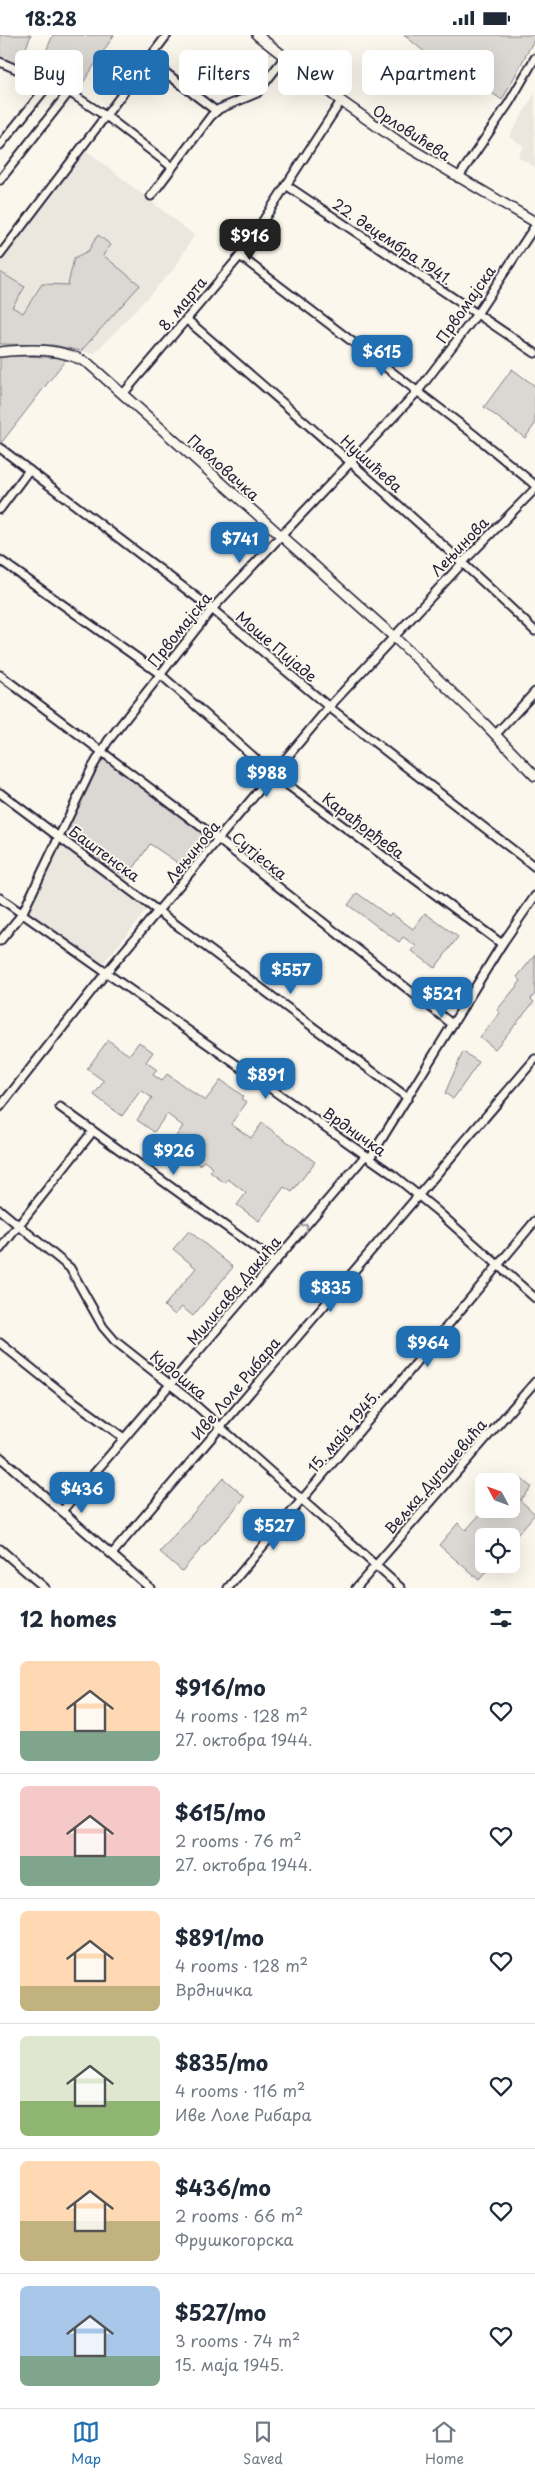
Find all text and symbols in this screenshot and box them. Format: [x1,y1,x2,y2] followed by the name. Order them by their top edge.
[25,4,77,32] text: 18:28
[15,50,83,95] chip: Buy
[93,50,169,95] chip: Rent
[179,50,268,95] chip: Filters
[278,50,352,95] chip: New
[362,50,494,95] chip: Apartment
[368,98,456,166] street label: Орловићева
[328,192,458,290] street label: 22. децембра 1941.
[220,219,280,261] pin: $916
[231,223,269,247] text: $916
[430,260,501,348] street label: Првомајска
[152,270,212,335] street label: 8. марта
[352,335,412,377] pin: $615
[363,339,401,363] text: $615
[183,428,266,506] street label: Павловачка
[336,429,409,498] street label: Нушићева
[425,511,494,581] street label: Лењинова
[210,521,270,564] pin: $741
[222,526,258,550] text: $741
[142,586,217,671] street label: Првомајска
[231,605,323,687] street label: Моше Пијаде
[237,755,297,798] pin: $988
[247,760,287,784] text: $988
[318,786,410,864] street label: Карађорђева
[159,814,225,887] street label: Лењинова
[65,819,146,887] street label: Баштенска
[227,826,293,885] street label: Сутјеска
[261,953,321,995] pin: $557
[271,957,311,981] text: $557
[412,977,472,1019] pin: $521
[423,981,461,1005] text: $521
[236,1057,296,1100] pin: $891
[247,1062,285,1086] text: $891
[319,1101,392,1162] street label: Врдничка
[144,1133,204,1176] pin: $926
[153,1138,195,1162] text: $926
[299,1223,308,1232] one-way arrow
[180,1230,286,1349] street label: Милисава Дакића
[301,1271,361,1313] pin: $835
[311,1275,351,1299] text: $835
[398,1325,458,1368] pin: $964
[407,1330,449,1354] text: $964
[185,1331,285,1444] street label: Иве Лоле Рибара
[146,1344,213,1404] street label: Кудошка
[301,1384,385,1478] street label: 15. маја 1945.
[378,1413,492,1539] street label: Вељка Дугошевића
[52,1471,112,1514] pin: $436
[475,1473,520,1517] north arrow
[475,1473,520,1573] map controls
[61,1476,103,1500] text: $436
[244,1509,304,1551] pin: $527
[254,1513,294,1537] text: $527
[475,1528,520,1573] button: locate
[20,1602,117,1634] text: 12 homes
[487,1604,515,1632] icon: filters
[175,1671,266,1703] text: $916/mo
[60,1681,120,1741] icon: home
[487,1697,515,1725] icon: heart
[175,1703,308,1727] text: 4 rooms · 128 m²
[175,1727,313,1751] text: 27. октобра 1944.
[175,1796,266,1828] text: $615/mo
[60,1806,120,1866] icon: home
[487,1822,515,1850] icon: heart
[175,1828,302,1852] text: 2 rooms · 76 m²
[175,1852,313,1876] text: 27. октобра 1944.
[175,1921,264,1953] text: $891/mo
[60,1931,120,1991] icon: home
[487,1947,515,1975] icon: heart
[175,1953,308,1977] text: 4 rooms · 128 m²
[175,1977,253,2001] text: Врдничка
[175,2046,268,2078] text: $835/mo
[60,2056,120,2116] icon: home
[487,2072,515,2100] icon: heart
[175,2078,305,2102] text: 4 rooms · 116 m²
[175,2102,312,2126] text: Иве Лоле Рибара
[175,2171,271,2203] text: $436/mo
[60,2181,120,2241] icon: home
[487,2197,515,2225] icon: heart
[175,2203,303,2227] text: 2 rooms · 66 m²
[175,2227,293,2251] text: Фрушкогорска
[175,2296,266,2328] text: $527/mo
[60,2306,120,2366] icon: home
[487,2322,515,2350] icon: heart
[175,2328,300,2352] text: 3 rooms · 74 m²
[175,2352,284,2376] text: 15. маја 1945.
[71,2418,101,2469] tab: Map
[243,2418,283,2469] tab: Saved
[425,2418,464,2469] tab: Home

